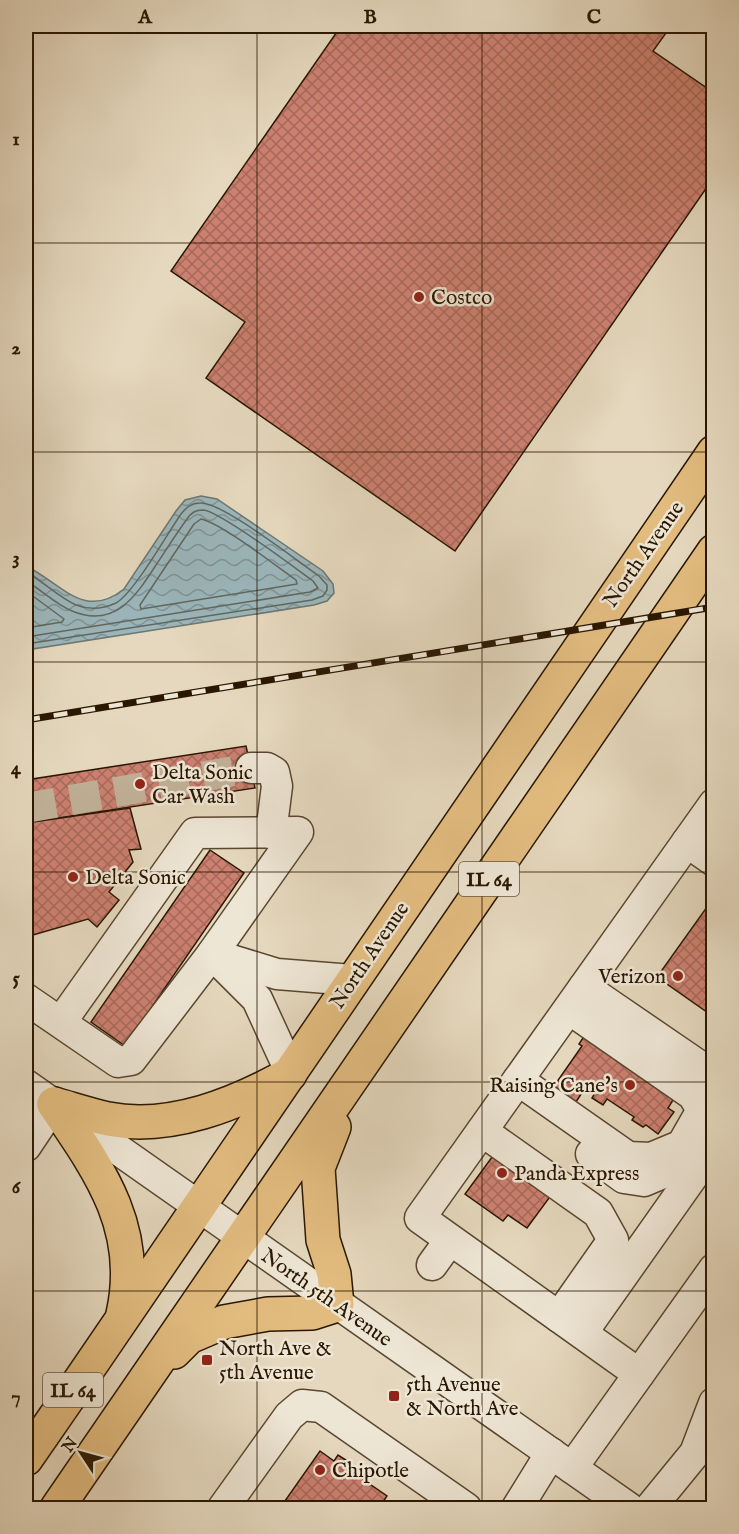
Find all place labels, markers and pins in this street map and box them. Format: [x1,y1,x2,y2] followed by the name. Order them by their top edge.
[431,285,492,312] place label: Costco
[412,290,426,304] marker: Costco
[152,760,253,811] place label: Delta Sonic Car Wash
[133,777,147,791] marker: Delta Sonic Car Wash
[85,865,186,892] place label: Delta Sonic
[66,870,80,884] marker: Delta Sonic
[597,964,666,991] place label: Verizon
[671,969,685,983] marker: Verizon
[489,1073,618,1100] place label: Raising Cane's
[623,1078,637,1092] marker: Raising Cane's
[514,1161,639,1188] place label: Panda Express
[495,1166,509,1180] marker: Panda Express
[219,1336,332,1387] place label: North Ave & 5th Avenue
[200,1353,214,1367] marker: North Ave & 5th Avenue
[406,1372,519,1423] place label: 5th Avenue & North Ave
[387,1389,401,1403] marker: 5th Avenue & North Ave
[332,1458,409,1485] place label: Chipotle
[313,1463,327,1477] marker: Chipotle

